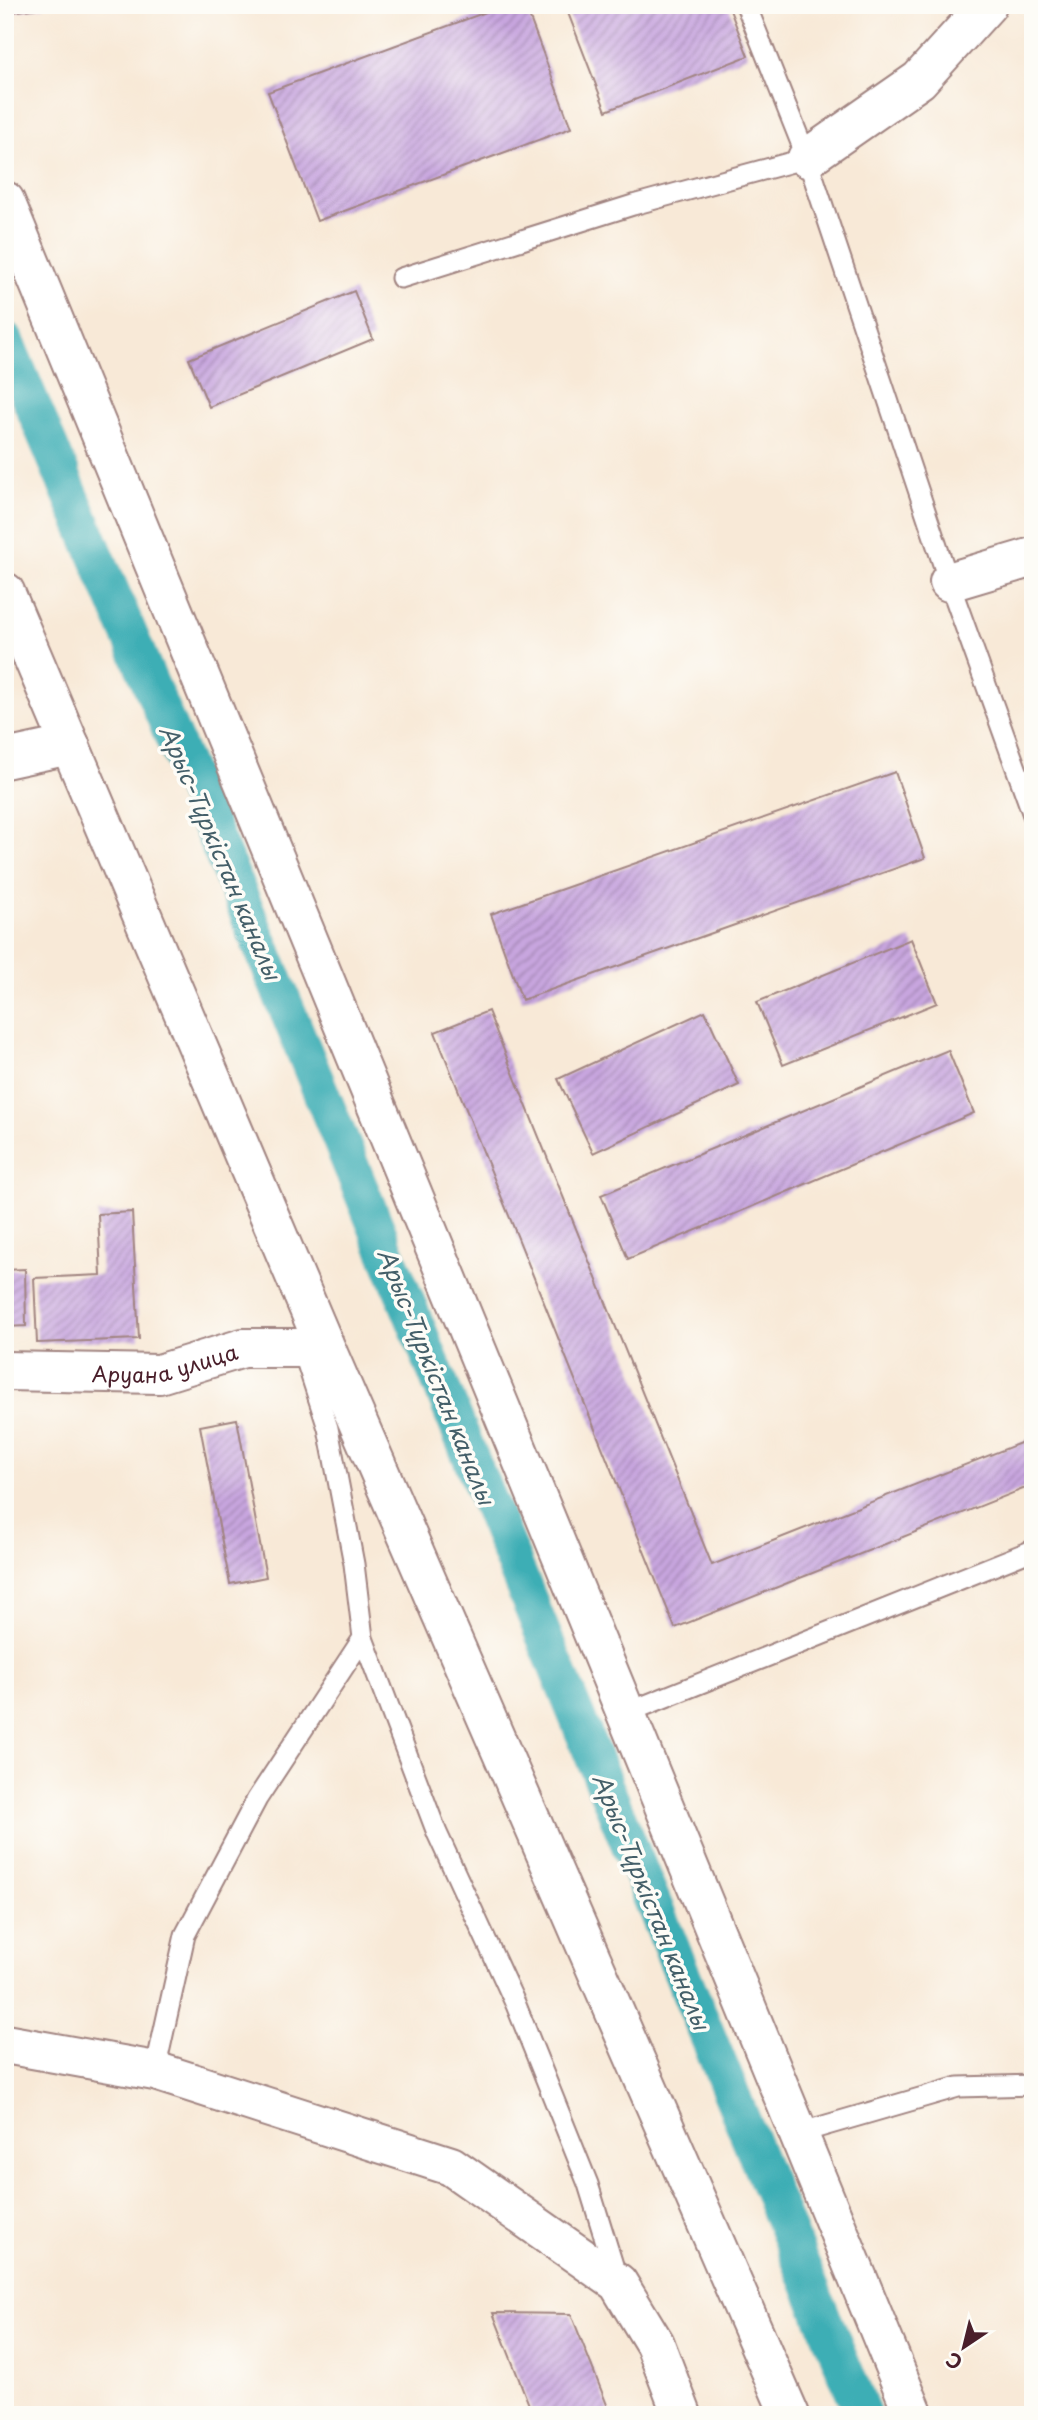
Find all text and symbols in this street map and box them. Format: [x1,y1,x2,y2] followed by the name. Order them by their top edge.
[151,719,291,987] water label: Арыс-Түркістан каналы
[370,1243,505,1511] water label: Арыс-Түркістан каналы
[91,1334,242,1390] street label: Аруана улица
[585,1768,720,2036] water label: Арыс-Түркістан каналы
[930,2312,1000,2382] north arrow
[940,2346,968,2377] text: С

